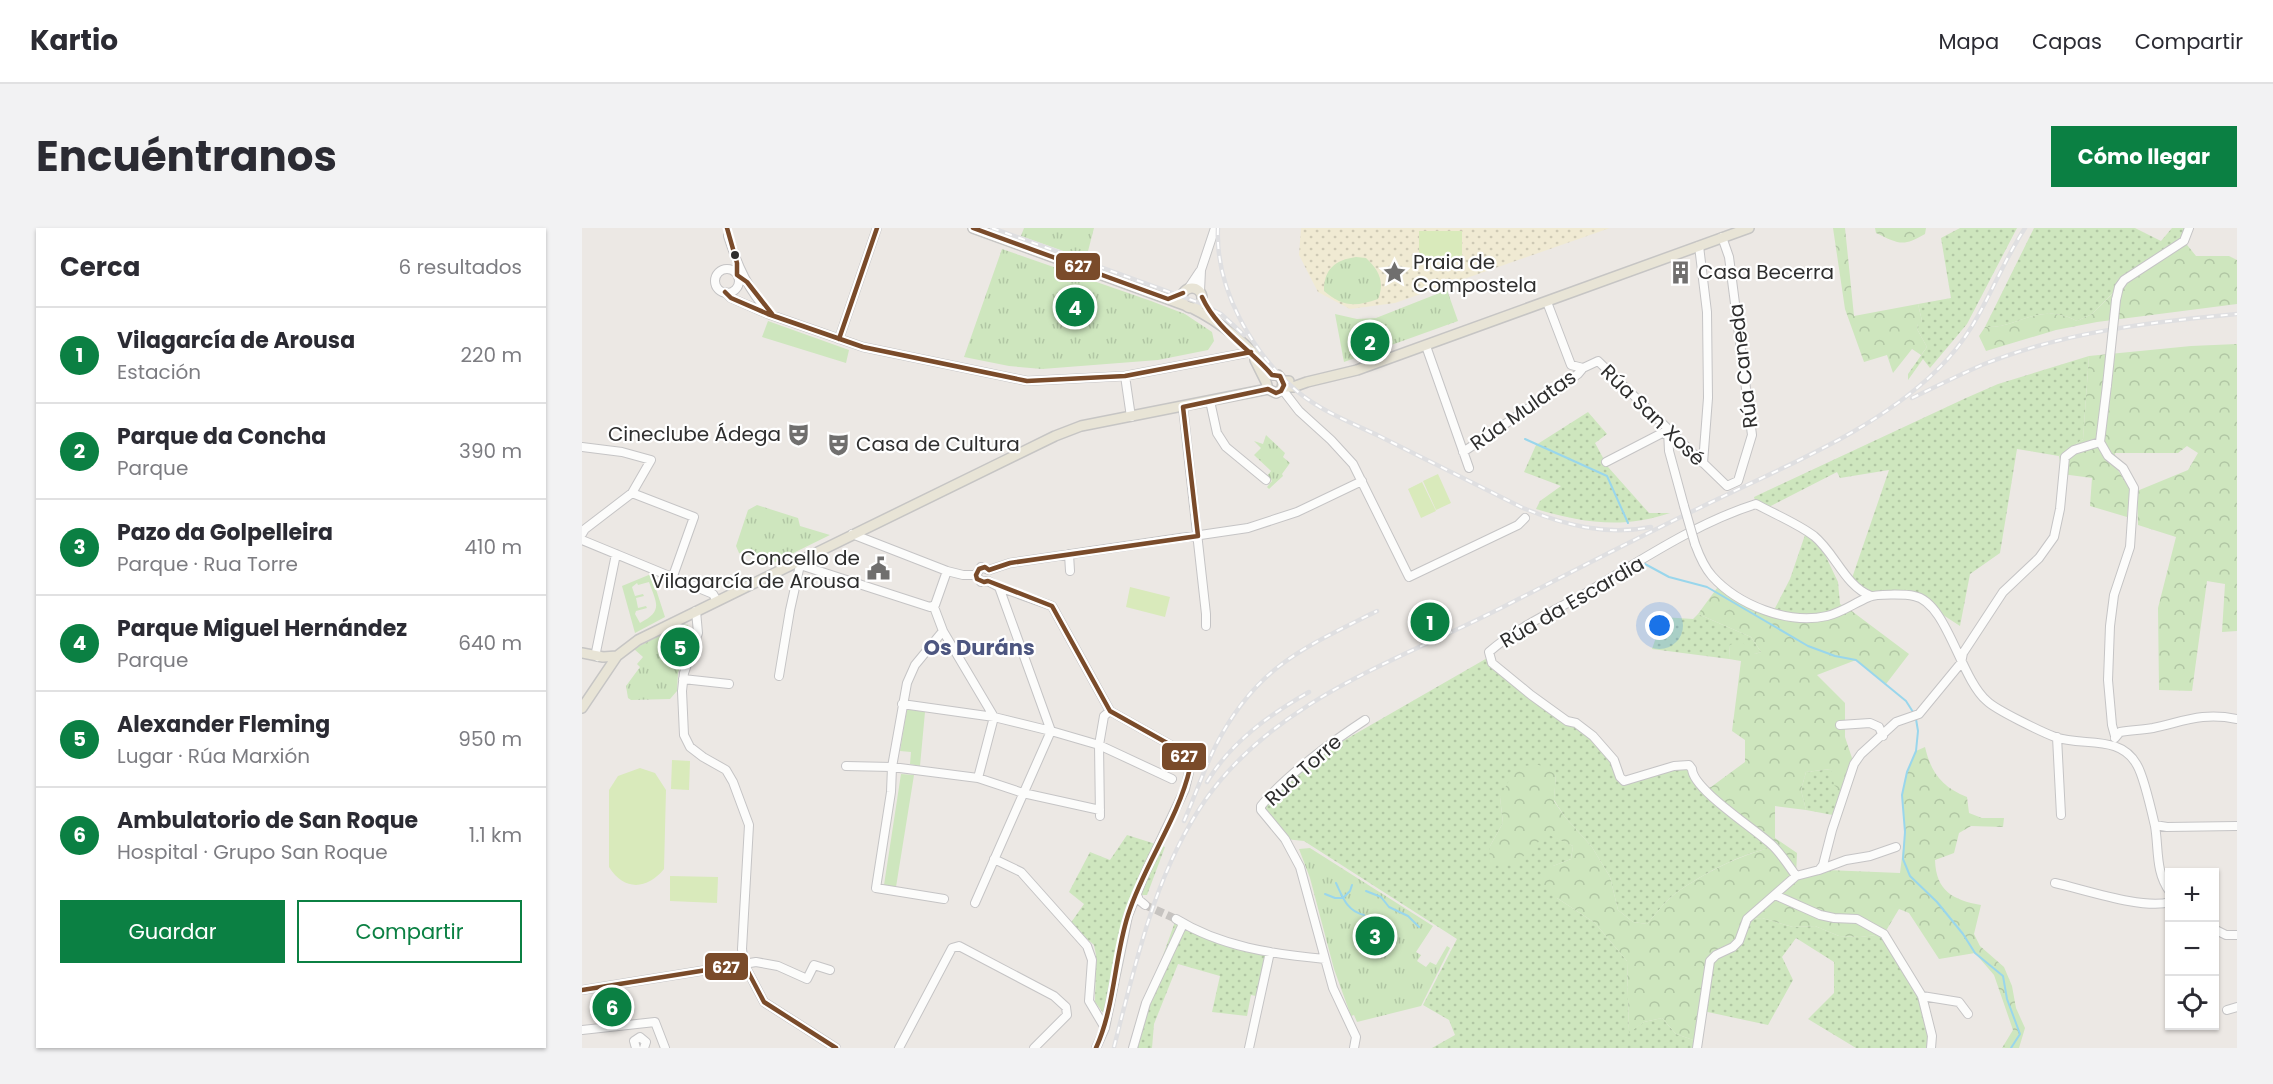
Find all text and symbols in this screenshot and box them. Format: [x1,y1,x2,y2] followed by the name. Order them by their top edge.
[30,21,118,60] text: Kartio
[1938,27,1999,56] text: Mapa
[2032,27,2102,56] text: Capas
[2135,27,2243,56] text: Compartir
[2051,126,2237,187] button: Cómo llegar
[36,127,337,186] text: Encuéntranos
[1413,248,1537,299] place label: Praia de Compostela
[60,249,140,285] text: Cerca
[729,249,741,261] unlabelled marker
[1055,252,1101,281] line badge: 627
[398,253,522,281] text: 6 resultados
[1064,255,1092,278] text: 627
[1698,258,1834,286] place label: Casa Becerra
[1667,259,1693,285] building icon: Casa Becerra
[1382,260,1408,286] place icon: Praia de Compostela
[1056,284,1094,329] pin: 4
[1721,302,1765,430] street label: Rúa Caneda
[1350,320,1390,364] pin: 2
[117,325,355,356] text: Vilagarcía de Arousa
[76,341,83,369] text: 1
[461,341,522,369] text: 220 m
[117,358,201,386] text: Estación
[1595,358,1711,472] street label: Rúa San Xosé
[1464,363,1582,457] street label: Rúa Mulatas
[608,420,781,448] place label: Cineclube Ádega
[117,421,326,452] text: Parque da Concha
[786,421,812,447] theatre icon: Cineclube Ádega
[856,430,1020,458] place label: Casa de Cultura
[825,431,851,457] theatre icon: Casa de Cultura
[74,437,85,465] text: 2
[459,437,522,465] text: 390 m
[117,454,188,482] text: Parque
[117,517,333,548] text: Pazo da Golpelleira
[73,533,86,561] text: 3
[465,533,522,561] text: 410 m
[651,544,860,595] place label: Concello de Vilagarcía de Arousa
[1495,549,1649,655] street label: Rúa da Escardia
[117,550,298,578] text: Parque · Rua Torre
[865,556,891,582] public building icon: Concello de Vilagarcía de Arousa
[1410,600,1450,644] pin: 1
[1645,611,1674,640] your location
[117,613,407,644] text: Parque Miguel Hernández
[660,624,700,670] pin: 5
[73,629,86,657] text: 4
[458,629,522,657] text: 640 m
[923,633,1035,662] district label: Os Duráns
[117,646,188,674] text: Parque
[117,709,330,740] text: Alexander Fleming
[73,725,86,753] text: 5
[458,725,522,753] text: 950 m
[1258,728,1348,812] street label: Rua Torre
[117,742,310,770] text: Lugar · Rúa Marxión
[1161,742,1207,771] line badge: 627
[1170,745,1198,768] text: 627
[117,805,418,836] text: Ambulatorio de San Roque
[73,821,86,849] text: 6
[469,821,522,849] text: 1.1 km
[117,838,388,866] text: Hospital · Grupo San Roque
[2165,868,2219,1030] map controls
[2165,868,2219,922] button: +
[60,900,285,963] button: Guardar
[297,900,522,963] button: Compartir
[1356,914,1394,958] pin: 3
[2165,922,2219,976] button: −
[704,952,749,981] line badge: 627
[712,956,740,979] text: 627
[2165,976,2219,1030] button: locate
[592,984,632,1030] pin: 6

